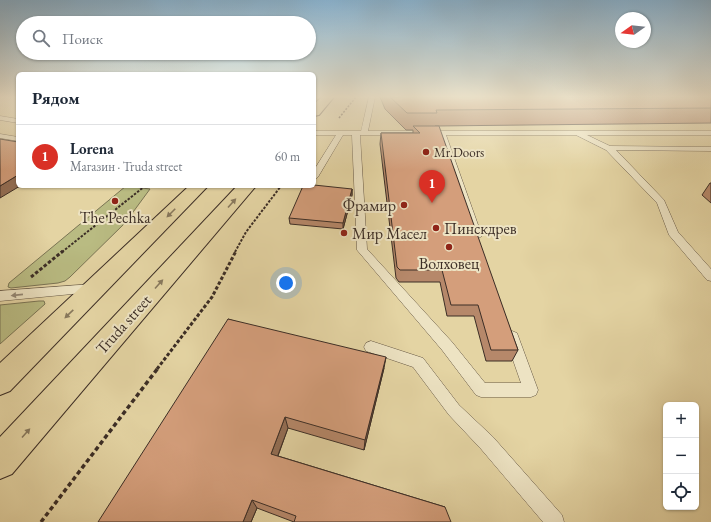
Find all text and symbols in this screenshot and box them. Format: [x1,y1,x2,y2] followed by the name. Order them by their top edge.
[615,12,651,48] north arrow
[16,16,316,60] search box
[30,27,52,49] icon: search
[62,29,103,48] text: Поиск
[32,87,80,109] text: Рядом
[70,139,114,158] text: Lorena
[434,144,484,161] place label: Mr.Doors
[421,147,431,157] marker: Mr.Doors
[42,148,48,165] text: 1
[275,148,300,165] text: 60 m
[70,158,182,175] text: Магазин · Truda street
[419,170,445,203] pin: 1
[343,195,396,216] place label: Фрамир
[110,196,120,206] marker: The Pechka
[227,198,236,208] one-way arrow
[399,200,409,210] marker: Фрамир
[79,207,151,228] place label: The Pechka
[166,209,176,218] one-way arrow
[444,218,517,239] place label: Пинскдрев
[352,223,427,244] place label: Мир Масел
[431,223,441,233] marker: Пинскдрев
[339,228,349,238] marker: Мир Масел
[444,242,454,252] marker: Волховец
[419,253,480,274] place label: Волховец
[276,273,296,293] your location
[154,279,164,289] one-way arrow
[91,290,156,359] street label: Truda street
[11,292,23,299] one-way arrow
[64,310,74,319] one-way arrow
[663,402,699,510] map controls
[663,402,699,438] button: +
[21,428,31,438] one-way arrow
[663,438,699,474] button: −
[663,474,699,510] button: locate

